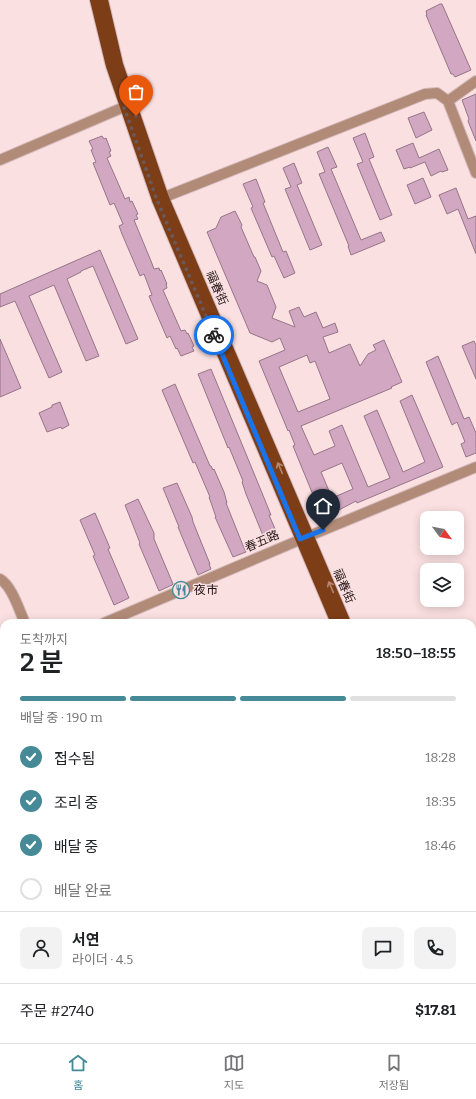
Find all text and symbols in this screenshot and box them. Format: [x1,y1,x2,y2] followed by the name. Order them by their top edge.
[119,75,153,116] pin
[125,81,147,103] icon: bag
[204,269,230,307] street label: 福春街
[194,315,234,355] courier
[203,324,225,346] icon: bike
[275,462,283,474] one-way arrow
[306,489,340,530] pin
[312,495,334,517] icon: home
[420,511,464,555] north arrow
[420,511,464,607] map controls
[243,528,281,554] street label: 春五路
[420,563,464,607] button: layers
[331,567,357,605] street label: 福春街
[171,580,191,600] restaurant icon: 夜市
[327,582,334,594] one-way arrow
[193,583,218,597] place label: 夜市
[20,632,68,647] text: 도착까지
[376,644,456,662] text: 18:50–18:55
[20,647,63,678] text: 2 분
[20,710,103,725] text: 배달 중 · 190 m
[20,746,42,768] icon: check
[54,750,95,768] text: 접수됨
[425,750,456,765] text: 18:28
[20,790,42,812] icon: check
[54,794,98,812] text: 조리 중
[426,794,456,809] text: 18:35
[20,834,42,856] icon: check
[54,838,98,856] text: 배달 중
[425,838,456,853] text: 18:46
[54,882,112,900] text: 배달 완료
[20,927,62,969] button: person
[362,927,404,969] button: chat
[414,927,456,969] button: phone
[72,931,100,949] text: 서연
[72,952,133,967] text: 라이더 · 4.5
[415,1001,456,1019] text: $17.81
[20,1002,94,1020] text: 주문 #2740
[67,1052,89,1092] tab: 홈
[223,1052,245,1092] tab: 지도
[379,1052,409,1092] tab: 저장됨

